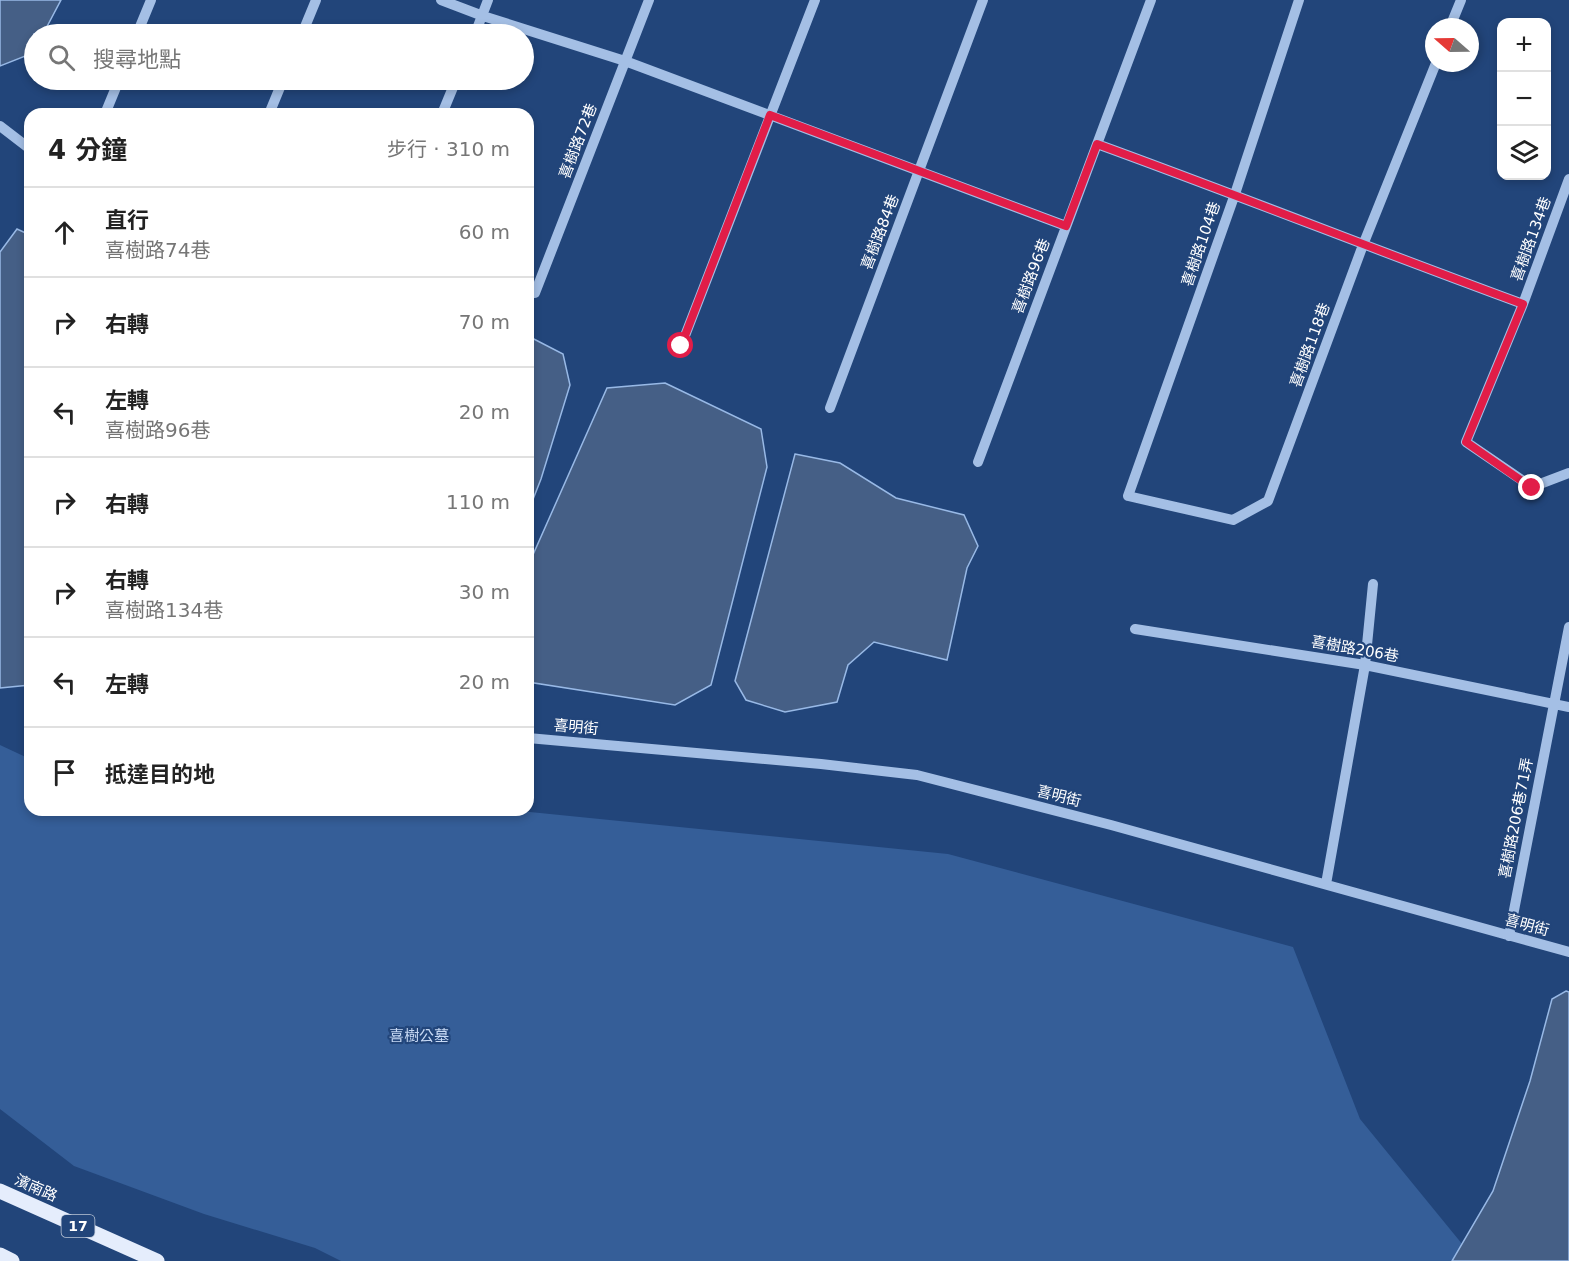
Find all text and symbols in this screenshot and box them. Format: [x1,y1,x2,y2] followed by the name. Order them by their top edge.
[1425,18,1479,72] north arrow
[1497,18,1551,180] map controls
[1497,18,1551,72] button: +
[24,24,534,90] search box
[45,41,78,74] icon: search
[93,47,181,72] text: 搜尋地點
[1497,72,1551,126] button: −
[555,101,601,181] street label: 喜樹路72巷
[1497,126,1551,180] button: layers
[48,135,127,165] text: 4 分鐘
[387,137,510,161] text: 步行 · 310 m
[857,192,903,272] street label: 喜樹路84巷
[1507,194,1555,284] street label: 喜樹路134巷
[1178,199,1224,289] street label: 喜樹路104巷
[105,208,149,233] text: 直行
[48,216,81,249] icon: ahead
[459,220,510,244] text: 60 m
[1008,236,1054,316] street label: 喜樹路96巷
[105,238,210,262] text: 喜樹路74巷
[1286,300,1334,390] street label: 喜樹路118巷
[48,306,81,339] icon: right
[459,310,510,334] text: 70 m
[105,312,149,337] text: 右轉
[667,332,693,358] route start
[105,388,149,413] text: 左轉
[48,396,81,429] icon: left
[459,400,510,424] text: 20 m
[105,418,210,442] text: 喜樹路96巷
[1518,474,1544,500] route end
[48,486,81,519] icon: right
[446,490,510,514] text: 110 m
[105,492,149,517] text: 右轉
[105,568,149,593] text: 右轉
[48,576,81,609] icon: right
[459,580,510,604] text: 30 m
[105,598,223,622] text: 喜樹路134巷
[1310,632,1400,666] street label: 喜樹路206巷
[48,666,81,699] icon: left
[459,670,510,694] text: 20 m
[105,672,149,697] text: 左轉
[553,716,599,738] street label: 喜明街
[48,756,81,789] icon: arrive
[1495,756,1537,880] street label: 喜樹路206巷71弄
[105,762,215,787] text: 抵達目的地
[1035,782,1083,810] street label: 喜明街
[1503,910,1551,940] street label: 喜明街
[389,1027,449,1045] park label: 喜樹公墓
[12,1171,60,1205] street label: 濱南路
[62,1215,94,1237] road number: 17

